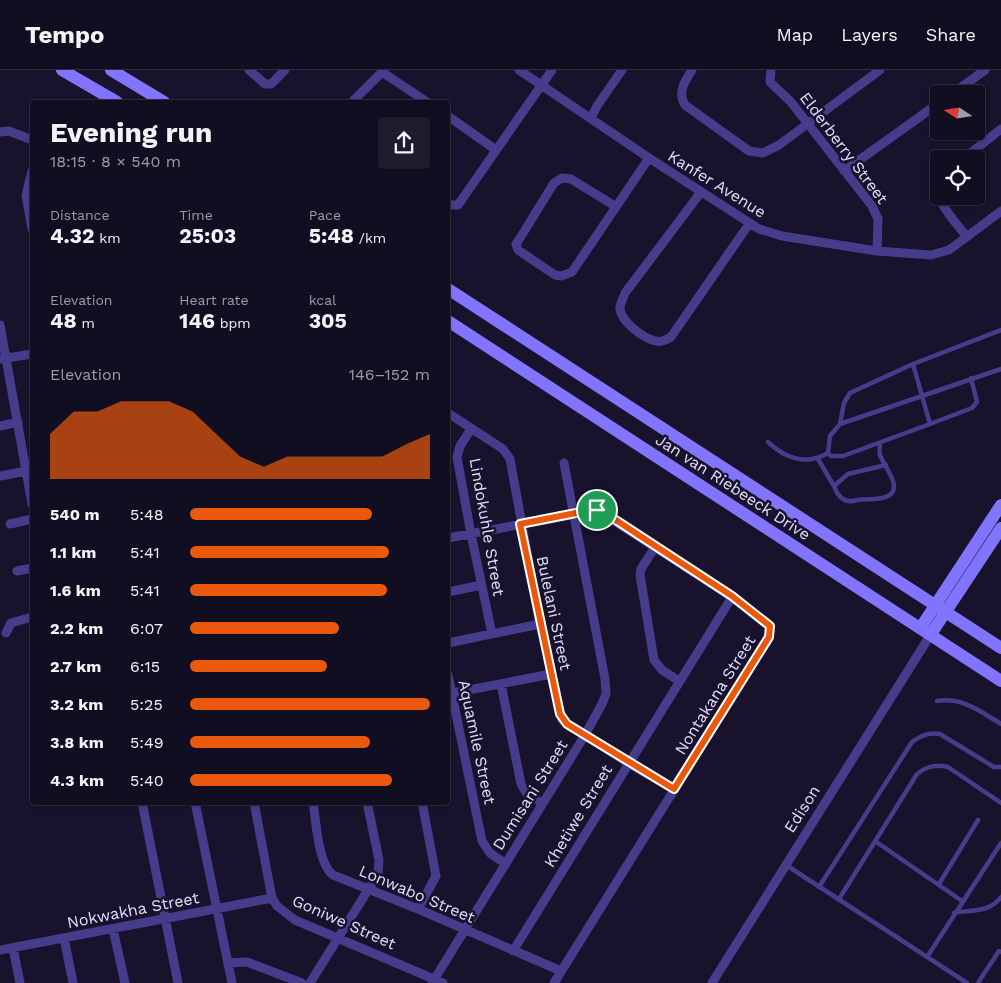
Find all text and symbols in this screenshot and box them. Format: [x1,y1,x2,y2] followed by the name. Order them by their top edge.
[25,21,104,49] text: Tempo
[776,24,813,45] text: Map
[841,24,898,45] text: Layers
[926,24,976,45] text: Share
[930,85,985,140] north arrow
[930,85,985,205] map controls
[796,88,892,208] street label: Elderberry Street
[50,116,212,149] text: Evening run
[378,117,430,169] button: share
[664,146,770,222] street label: Kanfer Avenue
[930,150,985,205] button: locate
[50,152,181,171] text: 18:15 · 8 × 540 m
[50,207,110,223] text: Distance
[179,207,213,223] text: Time
[309,207,341,223] text: Pace
[50,223,95,248] text: 4.32
[179,223,236,248] text: 25:03
[309,223,354,248] text: 5:48
[95,230,121,246] text: km
[354,230,386,246] text: /km
[50,292,113,308] text: Elevation
[179,292,249,308] text: Heart rate
[309,292,336,308] text: kcal
[50,308,77,333] text: 48
[179,308,215,333] text: 146
[309,308,347,333] text: 305
[77,315,95,331] text: m
[215,315,251,331] text: bpm
[50,365,121,384] text: Elevation
[349,365,430,384] text: 146–152 m
[652,430,814,544] street label: Jan van Riebeeck Drive
[465,456,509,598] street label: Lindokuhle Street
[576,489,618,531] pin
[583,496,611,524] icon: arrive
[50,505,100,524] text: 540 m
[130,505,164,524] text: 5:48
[50,543,96,562] text: 1.1 km
[130,543,160,562] text: 5:41
[533,554,575,672] street label: Bulelani Street
[50,581,101,600] text: 1.6 km
[130,581,160,600] text: 5:41
[50,619,103,638] text: 2.2 km
[130,619,163,638] text: 6:07
[671,632,759,758] street label: Nontakana Street
[50,657,101,676] text: 2.7 km
[130,657,160,676] text: 6:15
[455,678,500,806] street label: Aquamile Street
[50,695,103,714] text: 3.2 km
[130,695,163,714] text: 5:25
[50,733,104,752] text: 3.8 km
[130,733,164,752] text: 5:49
[489,736,572,854] street label: Dumisani Street
[540,761,616,871] street label: Khetiwe Street
[50,771,104,790] text: 4.3 km
[130,771,164,790] text: 5:40
[780,782,824,836] street label: Edison
[356,861,478,927] street label: Lonwabo Street
[66,888,201,932] street label: Nokwakha Street
[289,891,399,953] street label: Goniwe Street

